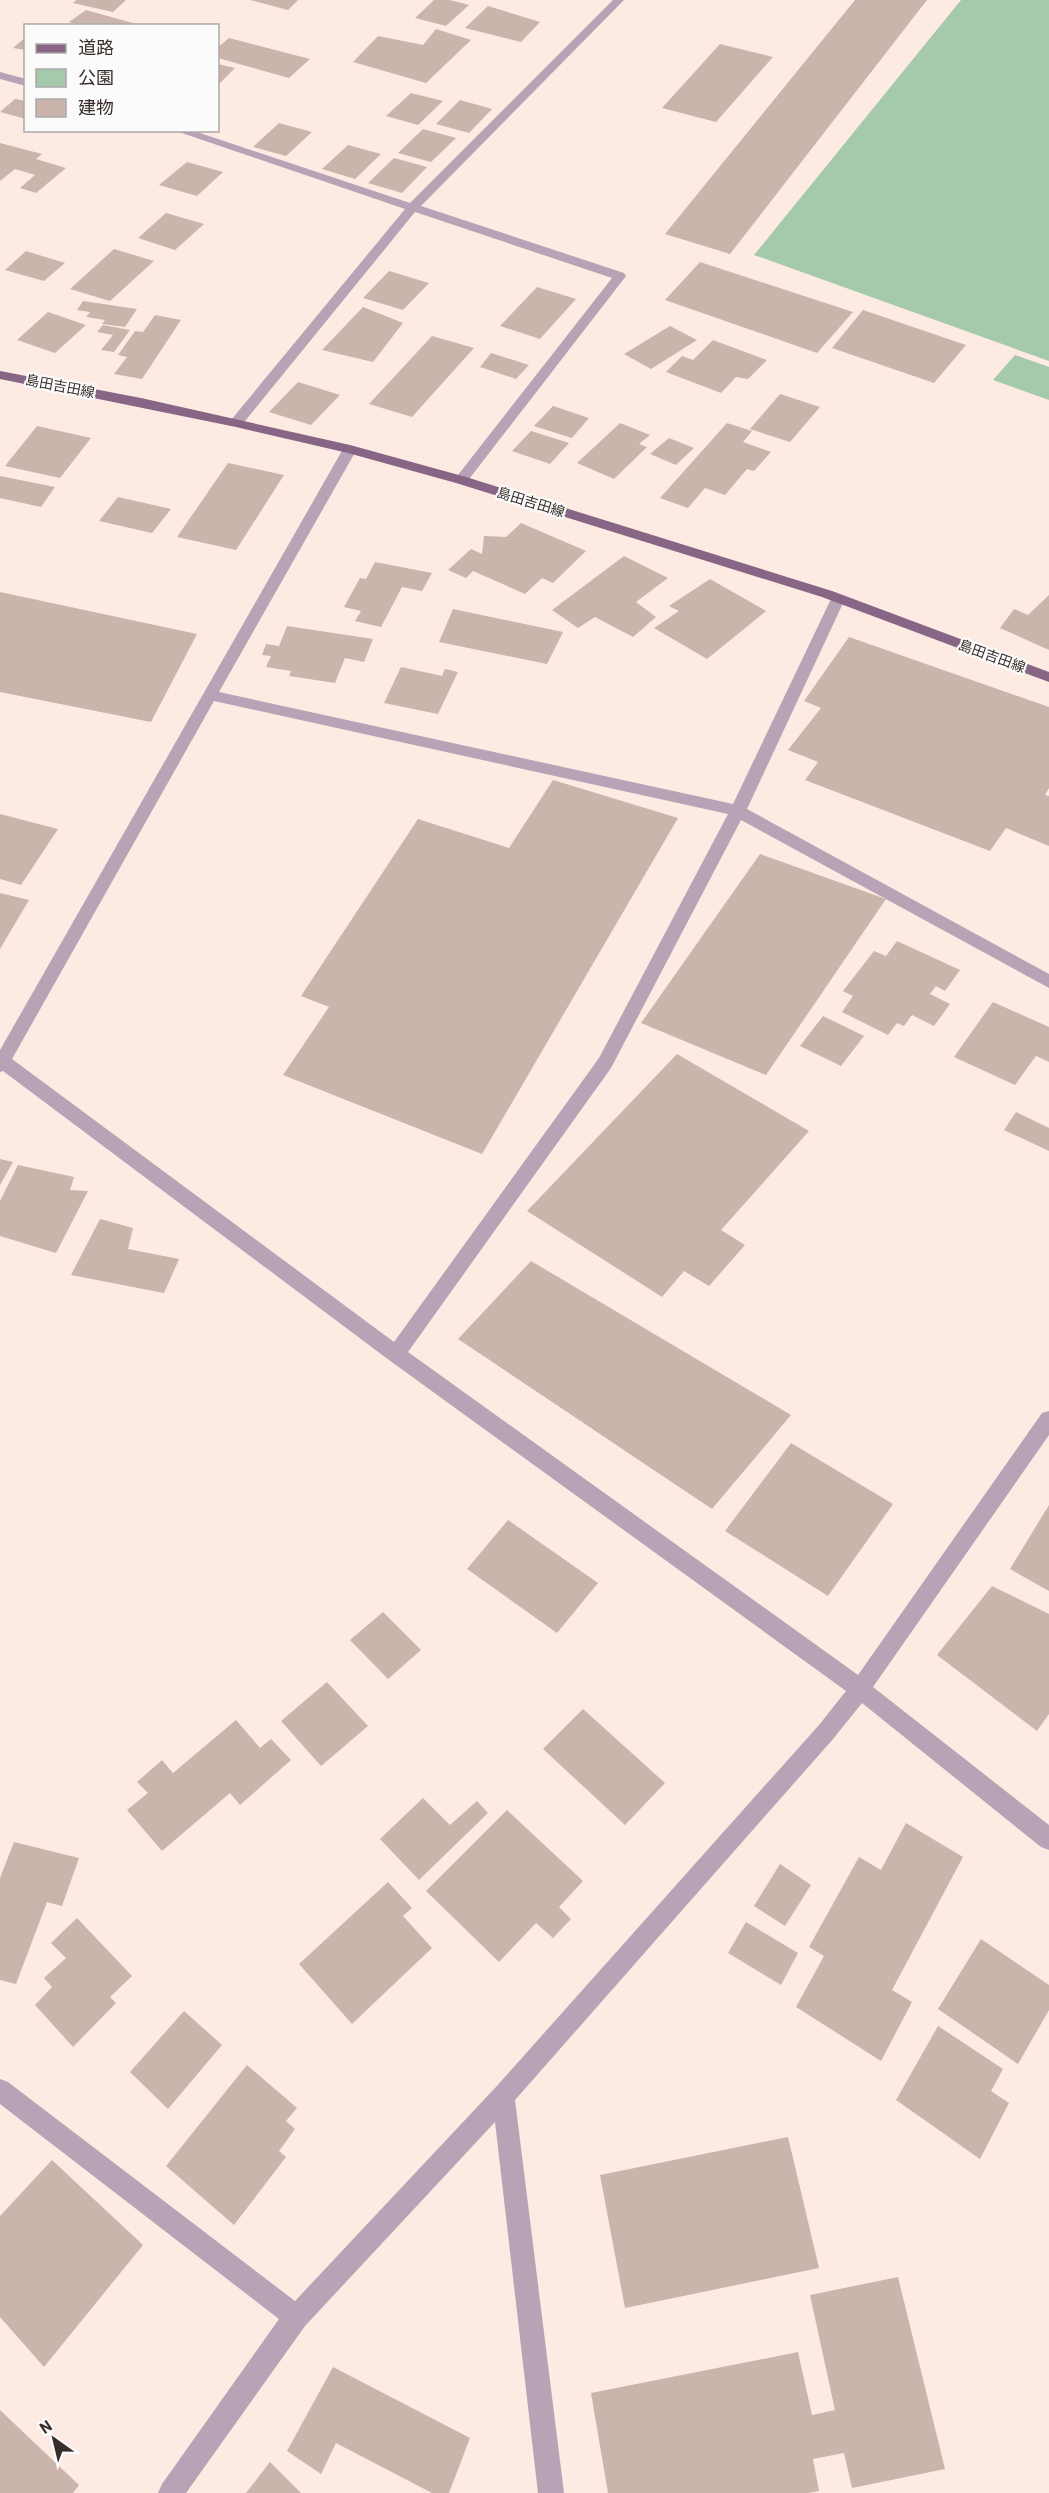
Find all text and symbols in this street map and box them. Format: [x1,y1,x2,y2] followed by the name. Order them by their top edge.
[24,24,219,132] legend
[78,36,114,58] text: 道路
[78,66,114,88] text: 公園
[78,96,114,118] text: 建物
[24,370,96,401] street label: 島田吉田線
[495,483,567,520] street label: 島田吉田線
[956,636,1028,675] street label: 島田吉田線
[24,2409,84,2469] north arrow
[36,2415,55,2437] text: N

